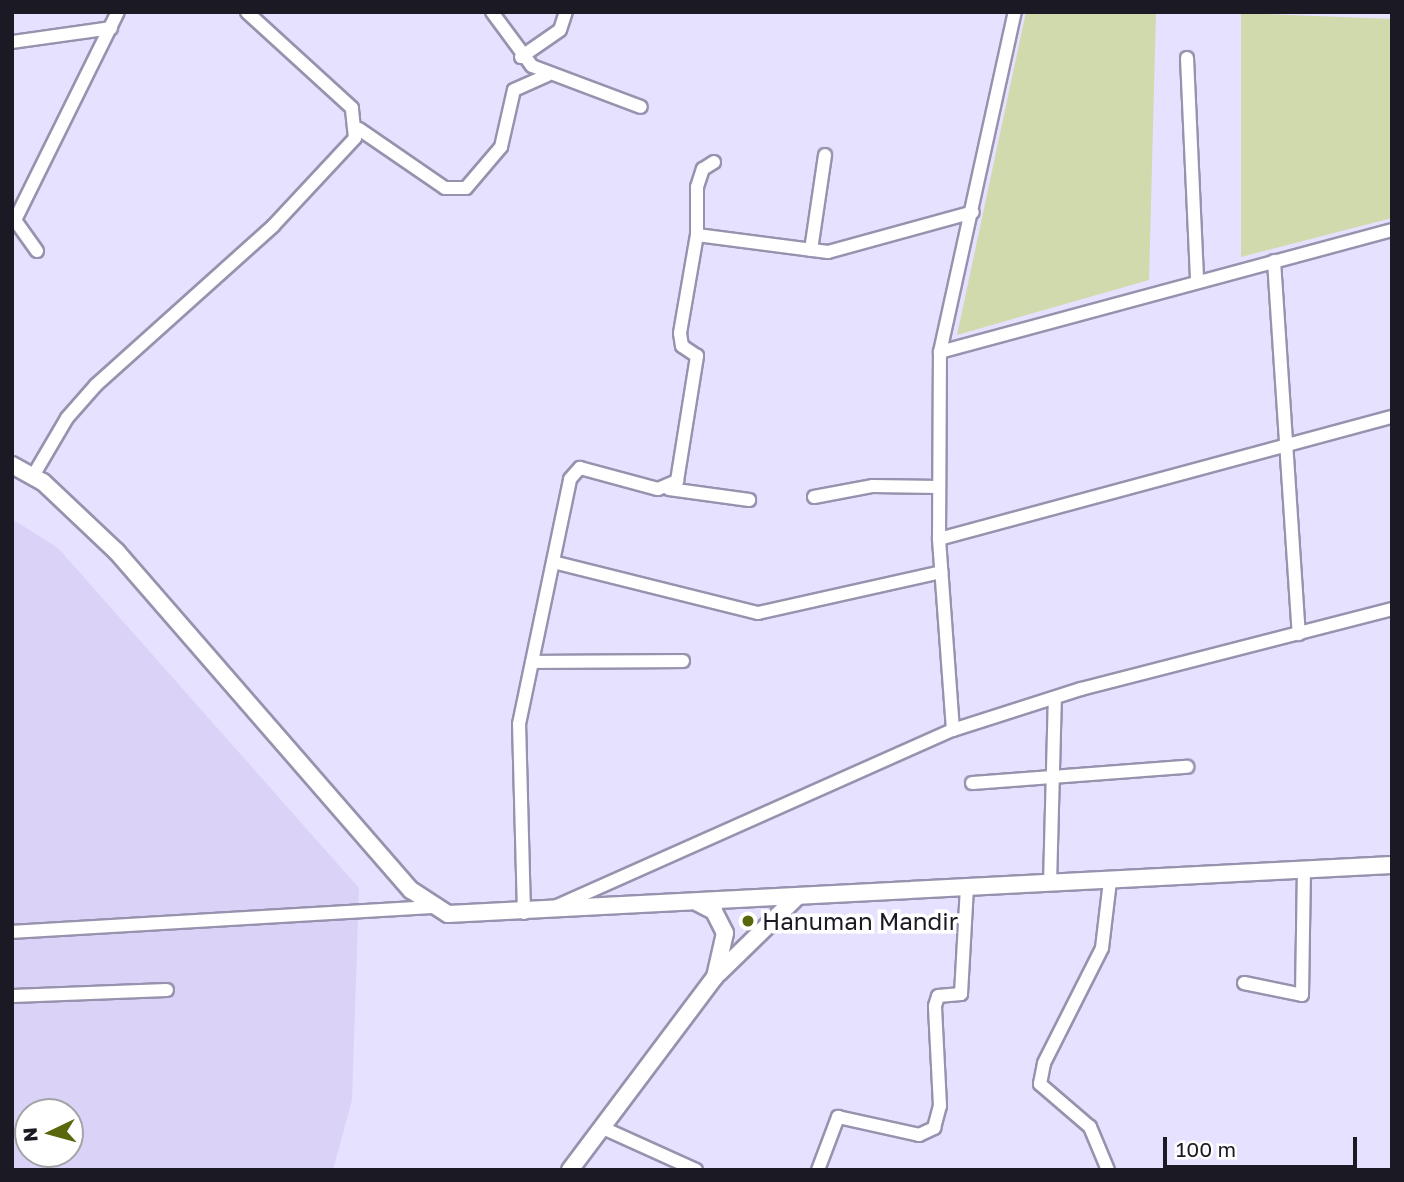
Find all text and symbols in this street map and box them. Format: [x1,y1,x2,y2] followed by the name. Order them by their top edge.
[762,907,958,935] place label: Hanuman Mandir
[740,913,756,929] marker: Hanuman Mandir
[14,1098,84,1168] north arrow
[1166,1122,1360,1166] scale bar
[17,1127,42,1143] text: N
[1176,1136,1236,1162] text: 100 m

